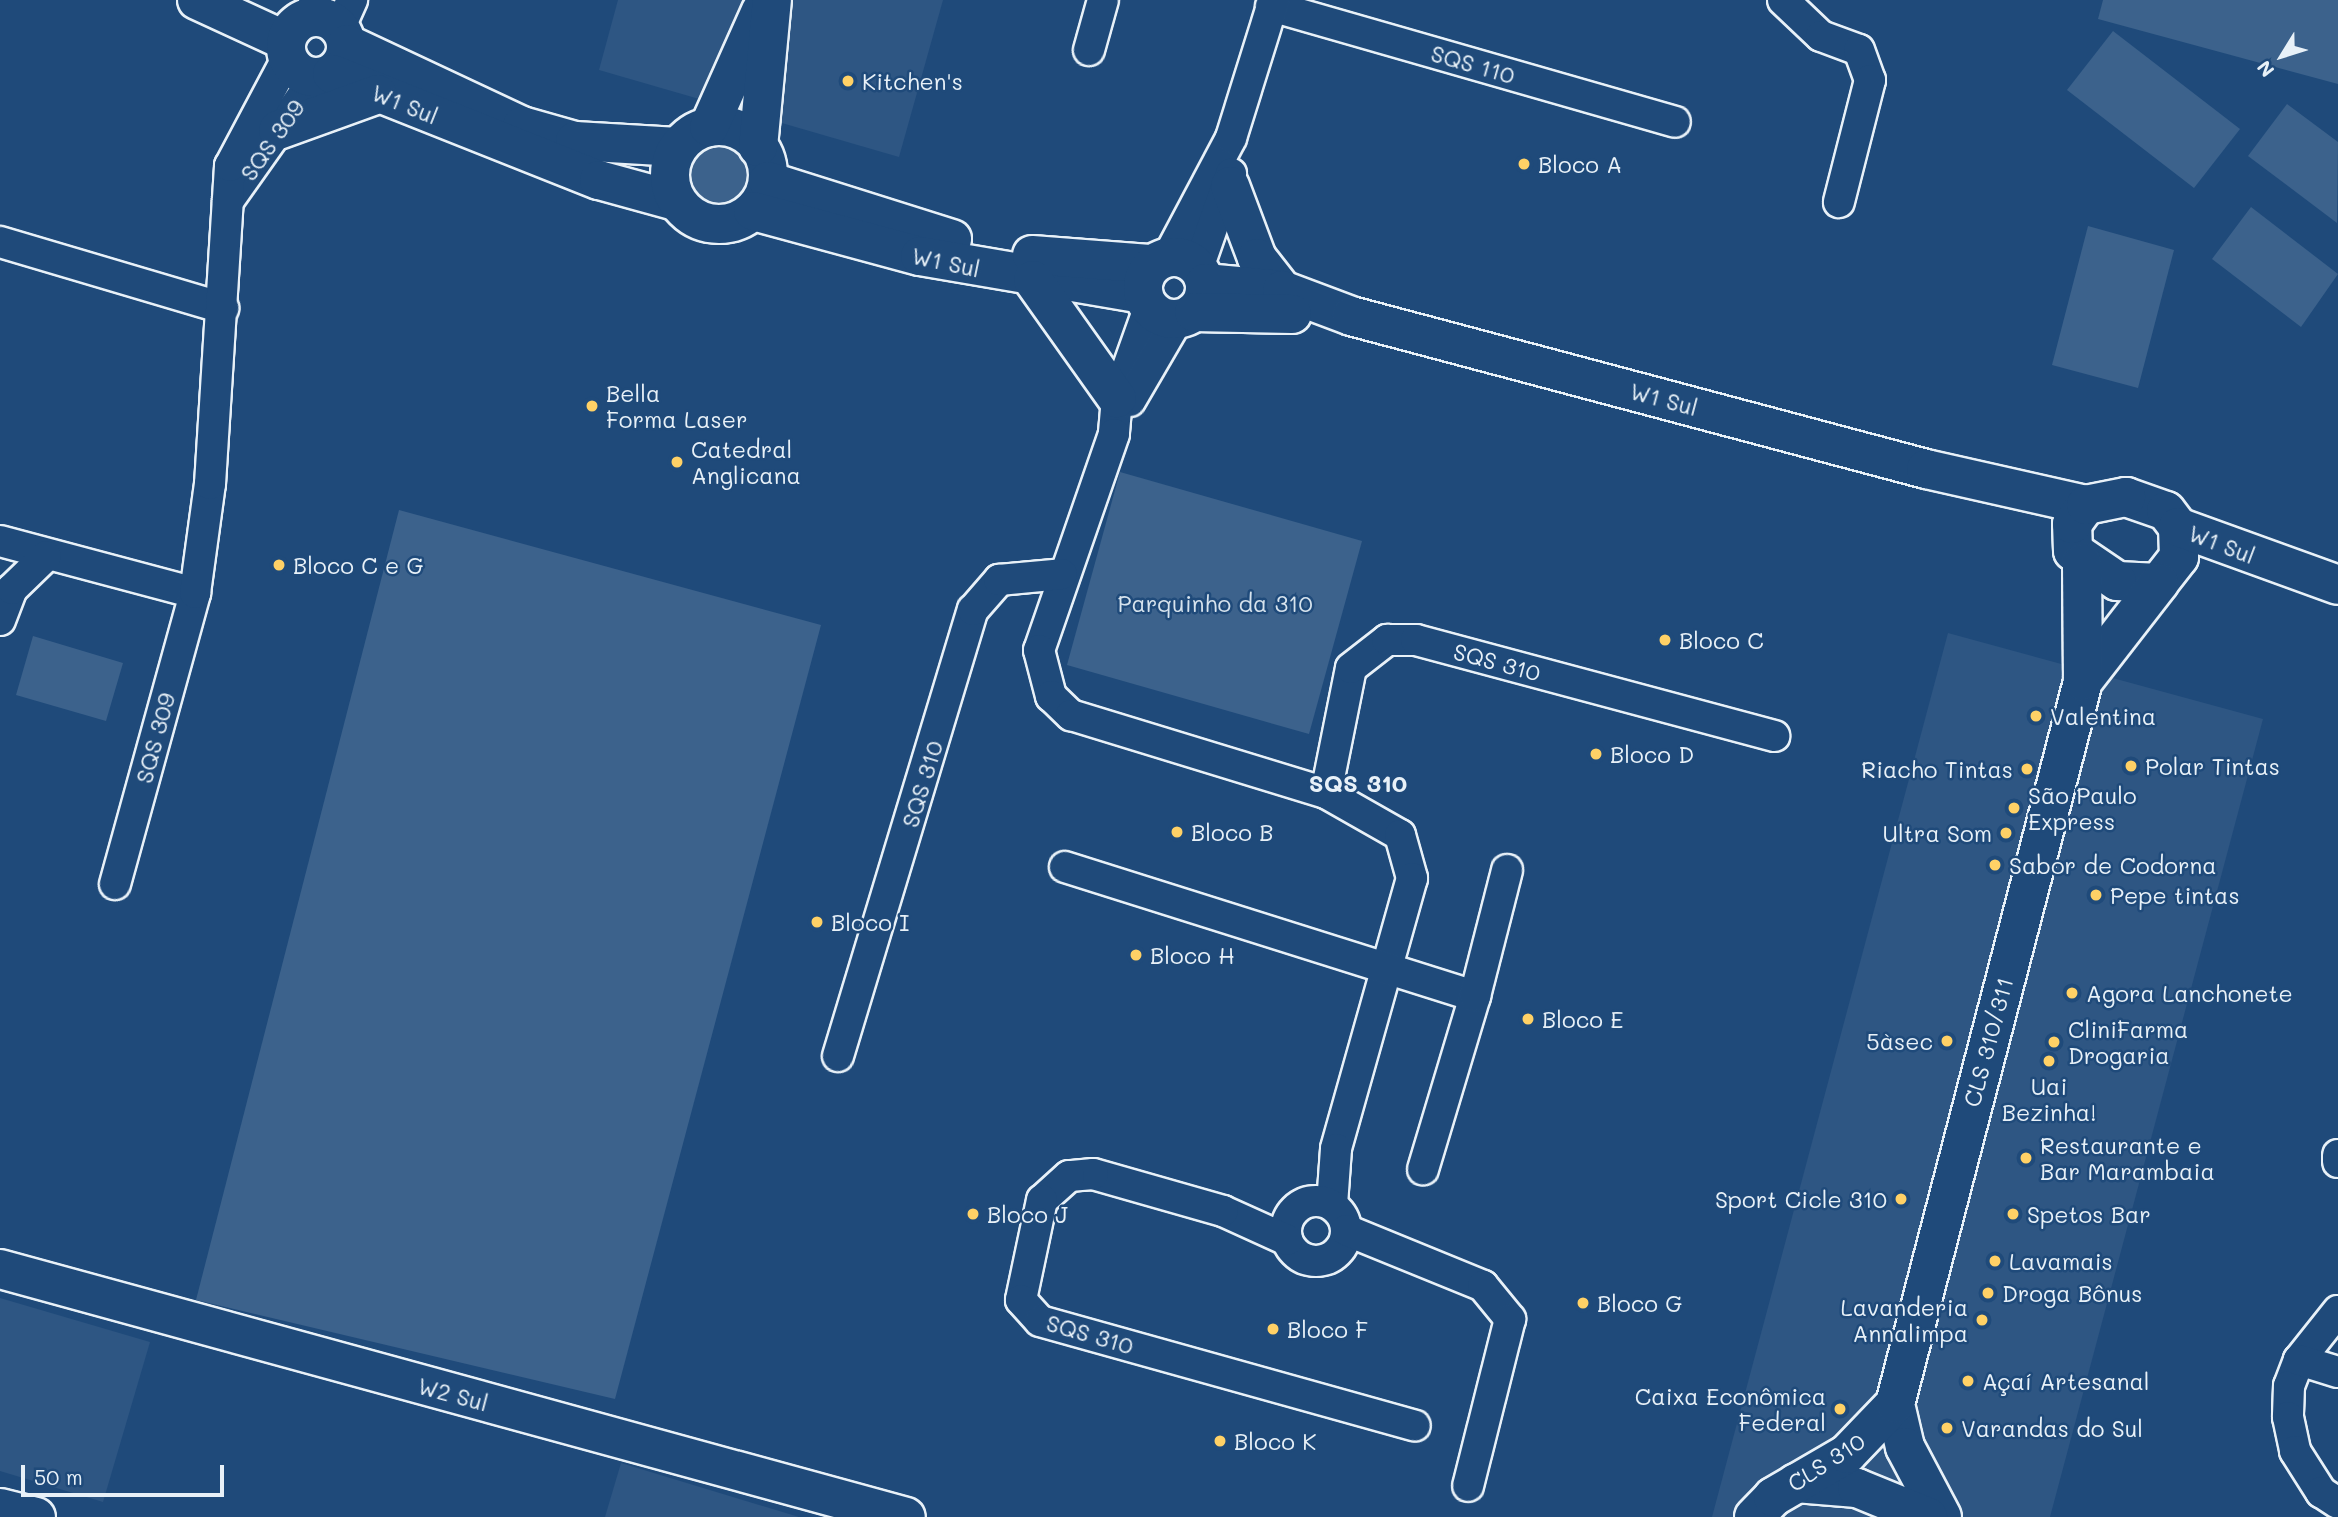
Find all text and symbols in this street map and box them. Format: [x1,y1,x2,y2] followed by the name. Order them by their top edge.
[2247,21,2317,91] north arrow
[1428,39,1518,89] street label: SQS 110
[2251,56,2279,83] text: N
[862,67,963,95] place label: Kitchen's
[840,73,856,89] marker: Kitchen's
[368,78,442,130] street label: W1 Sul
[234,94,310,186] street label: SQS 309
[1538,150,1622,178] place label: Bloco A
[1516,156,1532,172] marker: Bloco A
[909,241,983,283] street label: W1 Sul
[1627,377,1701,421] street label: W1 Sul
[606,379,747,433] place label: Bella Forma Laser
[584,398,600,414] marker: Bella Forma Laser
[691,435,801,489] place label: Catedral Anglicana
[669,454,685,470] marker: Catedral Anglicana
[2185,519,2259,569] street label: W1 Sul
[293,551,424,579] place label: Bloco C e G
[271,557,287,573] marker: Bloco C e G
[1117,589,1313,617] park label: Parquinho da 310
[1679,626,1764,654] place label: Bloco C
[1657,632,1673,648] marker: Bloco C
[1450,637,1544,687] street label: SQS 310
[130,690,180,786] street label: SQS 309
[2050,702,2156,730] place label: Valentina
[2028,708,2044,724] marker: Valentina
[896,737,948,831] street label: SQS 310
[1610,740,1694,768] place label: Bloco D
[1588,746,1604,762] marker: Bloco D
[2145,752,2280,780] place label: Polar Tintas
[1861,755,2013,783] place label: Riacho Tintas
[2123,758,2139,774] marker: Polar Tintas
[2019,761,2035,777] marker: Riacho Tintas
[1309,769,1407,797] district label: SQS 310
[2028,781,2137,835] place label: São Paulo Express
[2006,800,2022,816] marker: São Paulo Express
[1191,818,1274,846] place label: Bloco B
[1883,819,1992,847] place label: Ultra Som
[1169,824,1185,840] marker: Bloco B
[1998,825,2014,841] marker: Ultra Som
[2009,851,2217,879] place label: Sabor de Codorna
[1987,857,2003,873] marker: Sabor de Codorna
[2110,881,2240,909] place label: Pepe tintas
[2088,887,2104,903] marker: Pepe tintas
[831,908,909,936] place label: Bloco I
[809,914,825,930] marker: Bloco I
[1150,941,1235,969] place label: Bloco H
[1128,947,1144,963] marker: Bloco H
[1957,974,2019,1110] street label: CLS 310/311
[2086,979,2293,1007] place label: Agora Lanchonete
[2064,985,2080,1001] marker: Agora Lanchonete
[1542,1005,1623,1033] place label: Bloco E
[1520,1011,1536,1027] marker: Bloco E
[2068,1015,2188,1069] place label: CliniFarma Drogaria
[1866,1027,1933,1055] place label: 5àsec
[1939,1033,1955,1049] marker: 5àsec
[2046,1034,2062,1050] marker: CliniFarma Drogaria
[2041,1053,2057,1069] marker: Uai Bezinha!
[2002,1072,2096,1126] place label: Uai Bezinha!
[2040,1131,2215,1185] place label: Restaurante e Bar Marambaia
[2018,1150,2034,1166] marker: Restaurante e Bar Marambaia
[1715,1185,1887,1213] place label: Sport Cicle 310
[1893,1191,1909,1207] marker: Sport Cicle 310
[987,1200,1068,1228] place label: Bloco J
[2027,1200,2151,1228] place label: Spetos Bar
[965,1206,981,1222] marker: Bloco J
[2005,1206,2021,1222] marker: Spetos Bar
[2009,1247,2113,1275] place label: Lavamais
[1987,1253,2003,1269] marker: Lavamais
[2002,1279,2142,1307] place label: Droga Bônus
[1980,1285,1996,1301] marker: Droga Bônus
[1597,1289,1682,1317] place label: Bloco G
[1841,1293,1968,1347] place label: Lavanderia Annalimpa
[1575,1295,1591,1311] marker: Bloco G
[1043,1308,1137,1360] street label: SQS 310
[1974,1312,1990,1328] marker: Lavanderia Annalimpa
[1287,1315,1368,1343] place label: Bloco F
[1265,1321,1281,1337] marker: Bloco F
[1982,1367,2150,1395] place label: Açaí Artesanal
[415,1371,491,1417] street label: W2 Sul
[1960,1373,1976,1389] marker: Açaí Artesanal
[1635,1382,1826,1436] place label: Caixa Econômica Federal
[1832,1401,1848,1417] marker: Caixa Econômica Federal
[1961,1414,2143,1442] place label: Varandas do Sul
[1939,1420,1955,1436] marker: Varandas do Sul
[1234,1427,1316,1455] place label: Bloco K
[1782,1427,1870,1497] street label: CLS 310
[1212,1433,1228,1449] marker: Bloco K
[24,1450,228,1494] scale bar
[34,1463,83,1490] text: 50 m

